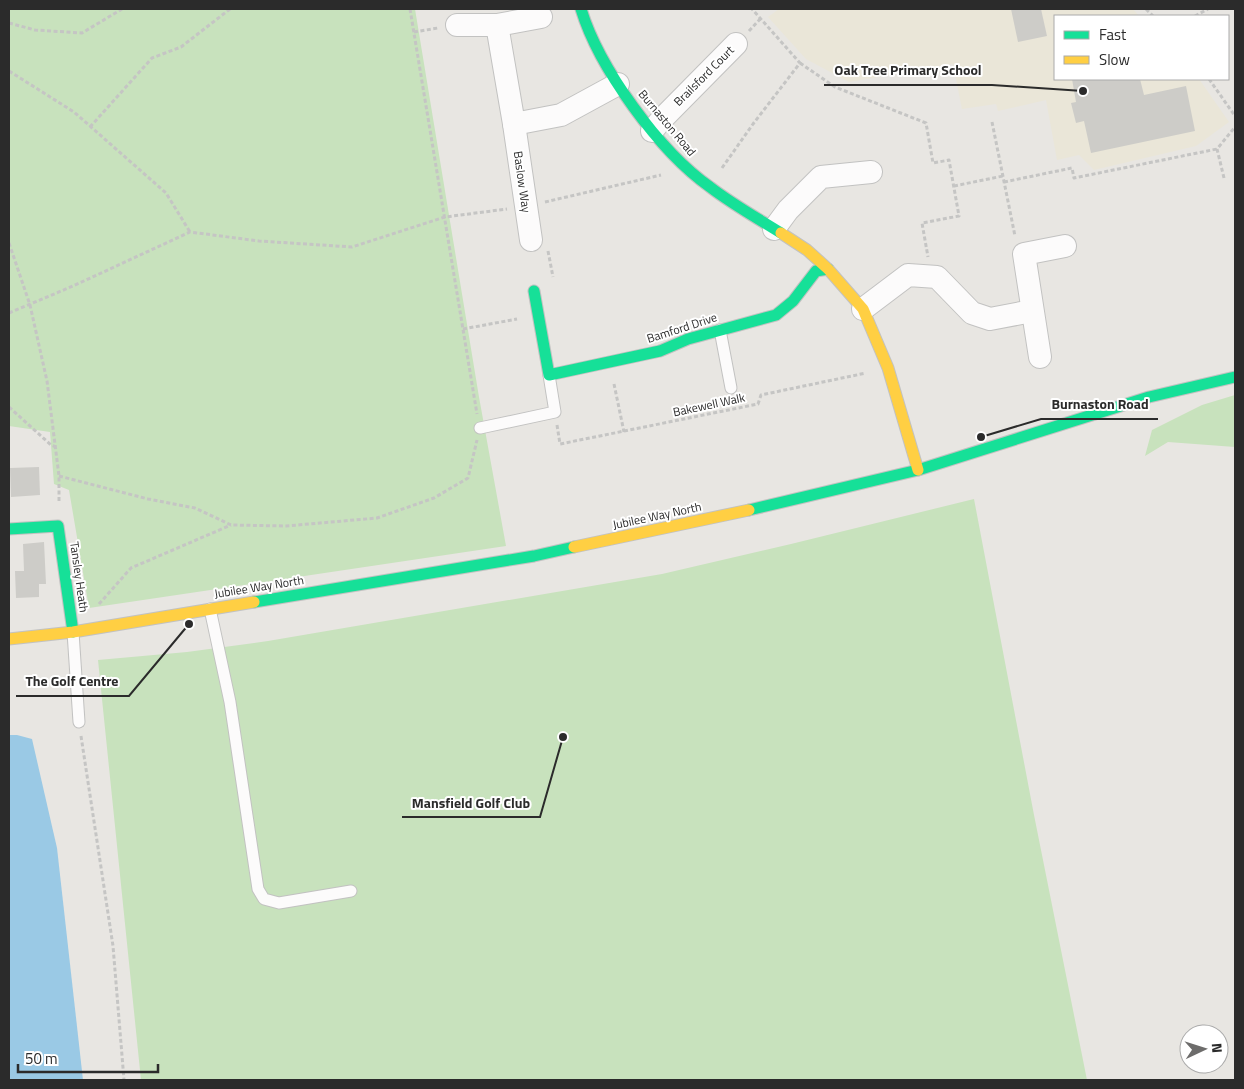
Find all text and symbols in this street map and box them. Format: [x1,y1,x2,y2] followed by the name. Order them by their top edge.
[1054,15,1229,80] legend
[1099,23,1127,46] text: Fast
[669,40,739,110] street label: Brailsford Court
[1099,48,1130,71] text: Slow
[824,56,992,85] callout: Oak Tree Primary School
[834,59,982,80] text: Oak Tree Primary School
[634,85,701,160] street label: Burnaston Road
[509,150,536,214] street label: Baslow Way
[644,307,719,348] street label: Bamford Drive
[671,388,747,421] street label: Bakewell Walk
[1041,390,1158,419] callout: Burnaston Road
[1051,393,1149,414] text: Burnaston Road
[611,497,703,534] street label: Jubilee Way North
[65,540,94,614] street label: Tansley Heath
[213,570,305,603] street label: Jubilee Way North
[16,667,129,696] callout: The Golf Centre
[25,670,119,691] text: The Golf Centre
[402,788,540,817] callout: Mansfield Golf Club
[412,792,531,813] text: Mansfield Golf Club
[1179,1024,1229,1074] north arrow
[18,1042,158,1074] scale bar
[1207,1042,1228,1054] text: N
[25,1047,58,1070] text: 50 m

